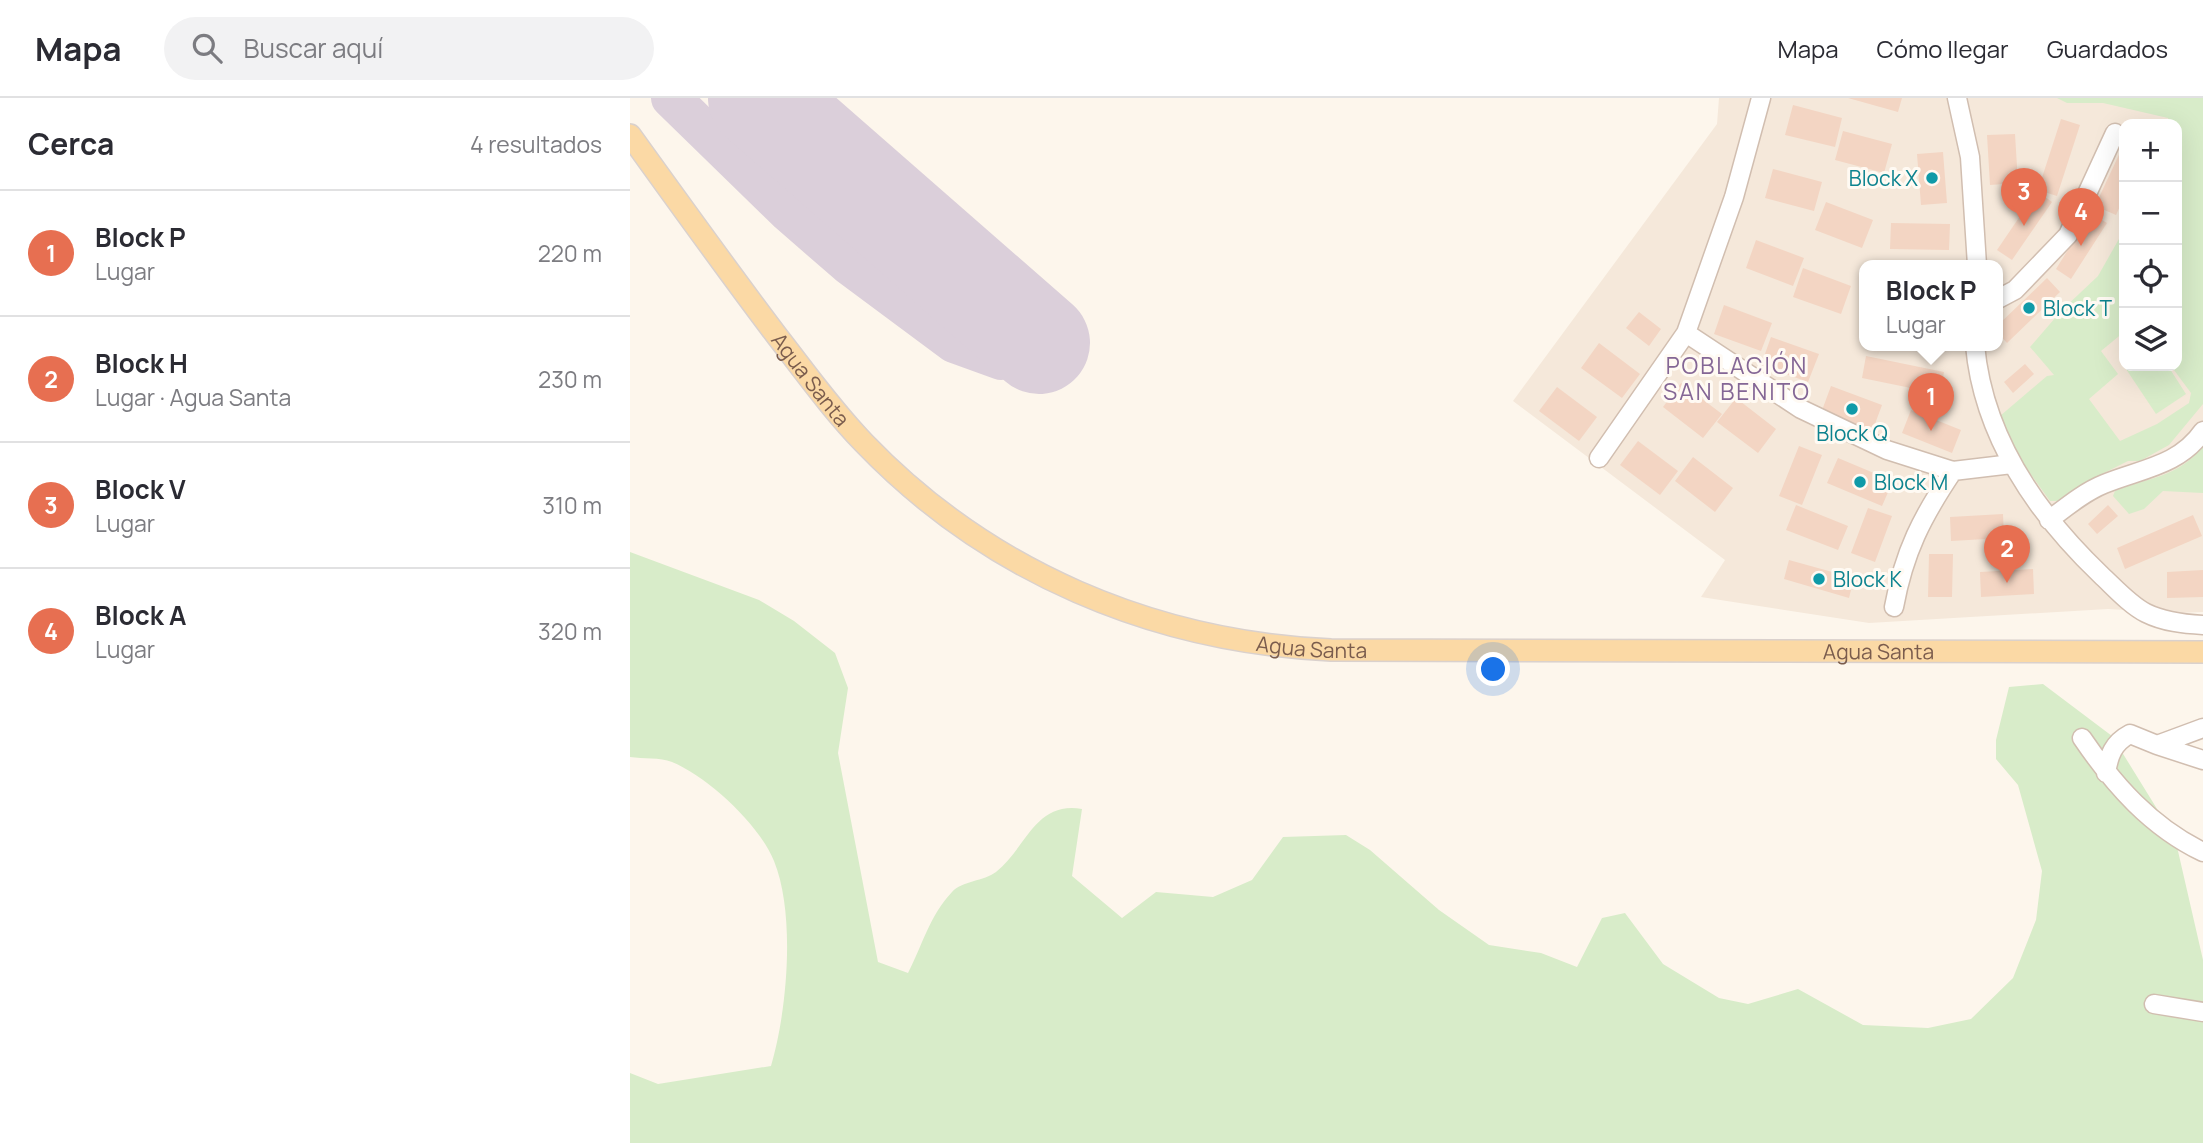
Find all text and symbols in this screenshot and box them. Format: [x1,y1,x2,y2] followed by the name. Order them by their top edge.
[164,17,654,80] search box
[35,26,122,71] text: Mapa
[188,29,226,67] icon: search
[244,30,383,66] text: Buscar aquí
[1778,32,1839,65] text: Mapa
[1877,32,2009,65] text: Cómo llegar
[2047,32,2168,65] text: Guardados
[2119,119,2182,371] map controls
[2119,119,2182,182] button: +
[28,123,114,164] text: Cerca
[470,128,602,160] text: 4 resultados
[1849,164,1918,192] place label: Block X
[2001,168,2047,226] pin: 3
[1924,170,1940,186] marker: Block X
[2119,182,2182,245] button: −
[2058,188,2104,246] pin: 4
[95,219,186,255] text: Block P
[46,237,56,269] text: 1
[538,237,602,269] text: 220 m
[2119,245,2182,308] button: locate
[95,255,155,287] text: Lugar
[1859,260,2003,351] popup
[1886,272,1976,308] text: Block P
[2043,294,2112,322] place label: Block T
[2021,300,2037,316] marker: Block T
[1886,308,1946,340] text: Lugar
[2119,308,2182,371] button: layers
[765,327,856,432] street label: Agua Santa
[95,345,188,381] text: Block H
[1663,349,1811,407] district label: POBLACIÓN SAN BENITO
[44,363,58,395] text: 2
[538,363,602,395] text: 230 m
[1908,373,1954,431] pin: 1
[95,381,291,413] text: Lugar · Agua Santa
[1844,401,1860,417] marker: Block Q
[1816,419,1888,447] place label: Block Q
[1874,468,1948,496] place label: Block M
[95,471,186,507] text: Block V
[1852,474,1868,490] marker: Block M
[44,489,58,521] text: 3
[542,489,602,521] text: 310 m
[95,507,155,539] text: Lugar
[1984,525,2030,583] pin: 2
[1833,565,1902,593] place label: Block K
[1811,571,1827,587] marker: Block K
[95,597,186,633] text: Block A
[44,615,58,647] text: 4
[538,615,602,647] text: 320 m
[1254,629,1367,664] street label: Agua Santa
[95,633,155,665] text: Lugar
[1823,637,1934,665] street label: Agua Santa
[1476,652,1510,686] your location

